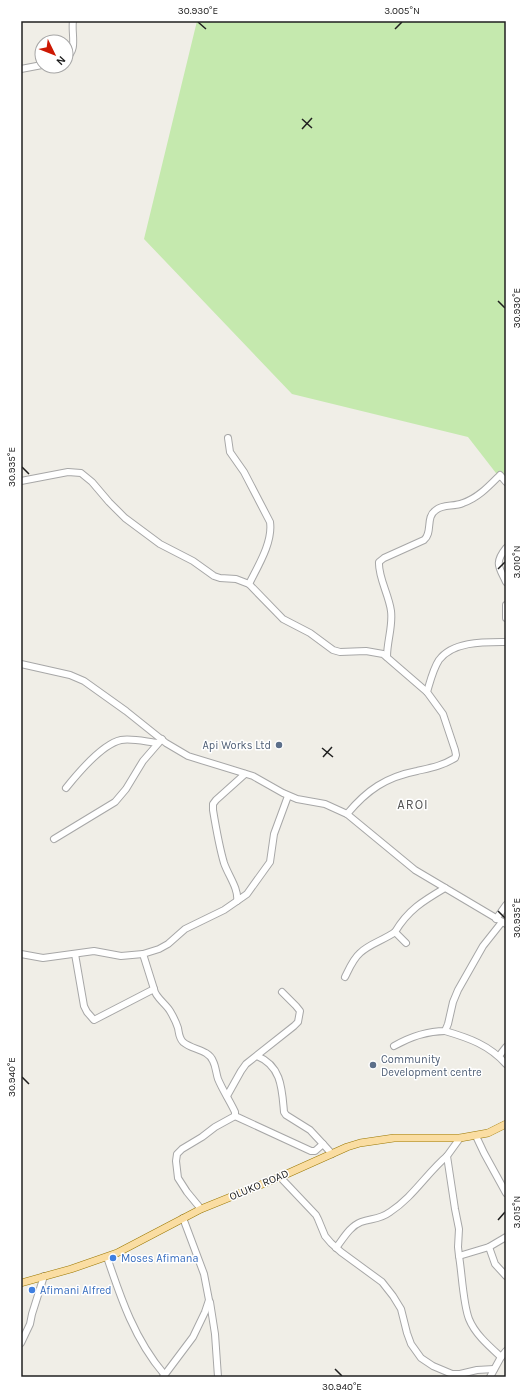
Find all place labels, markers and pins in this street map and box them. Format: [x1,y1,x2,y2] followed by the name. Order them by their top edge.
[203,739,271,752] place label: Api Works Ltd
[274,740,284,750] marker: Api Works Ltd
[381,1053,482,1079] place label: Community Development centre
[368,1060,378,1070] marker: Community Development centre
[121,1252,199,1265] place label: Moses Afimana
[108,1253,118,1263] marker: Moses Afimana
[40,1284,112,1297] place label: Afimani Alfred
[27,1285,37,1295] marker: Afimani Alfred

